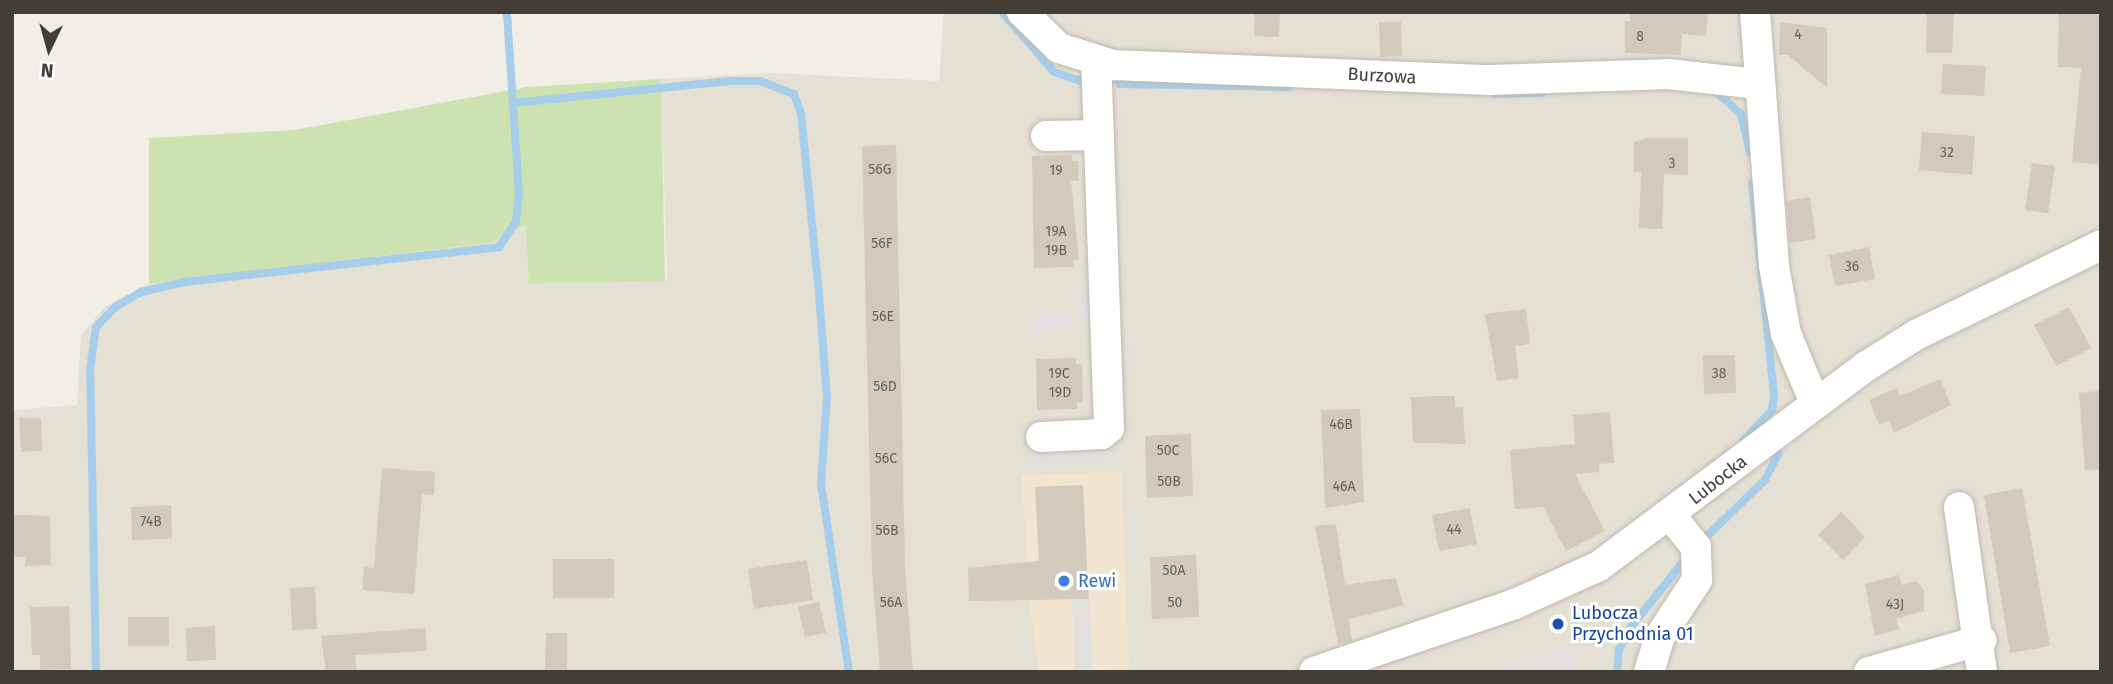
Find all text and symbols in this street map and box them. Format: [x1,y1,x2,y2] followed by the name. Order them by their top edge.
[14,14,84,84] north arrow
[1794,27,1802,43] house number: 4
[1636,29,1644,45] house number: 8
[40,58,54,82] text: N
[1347,63,1417,89] street label: Burzowa
[1940,145,1954,161] house number: 32
[1669,156,1675,172] house number: 3
[868,162,892,178] house number: 56G
[1049,163,1063,179] house number: 19
[1045,224,1067,240] house number: 19A
[871,236,893,252] house number: 56F
[1045,243,1067,259] house number: 19B
[1845,259,1859,275] house number: 36
[872,309,894,325] house number: 56E
[1048,366,1070,382] house number: 19C
[1712,366,1726,382] house number: 38
[873,379,897,395] house number: 56D
[1049,385,1071,401] house number: 19D
[1329,417,1353,433] house number: 46B
[1157,443,1179,459] house number: 50C
[875,451,897,467] house number: 56C
[1685,451,1751,509] street label: Lubocka
[1157,474,1181,490] house number: 50B
[1333,479,1355,495] house number: 46A
[140,514,162,530] house number: 74B
[1447,522,1461,538] house number: 44
[876,523,898,539] house number: 56B
[1163,563,1185,579] house number: 50A
[1078,570,1116,592] place label: Rewi
[1056,573,1072,589] marker: Rewi
[880,595,902,611] house number: 56A
[1168,595,1182,611] house number: 50
[1886,597,1904,613] house number: 43J
[1572,603,1694,646] place label: Lubocza Przychodnia 01
[1550,616,1566,632] marker: Lubocza Przychodnia 01

